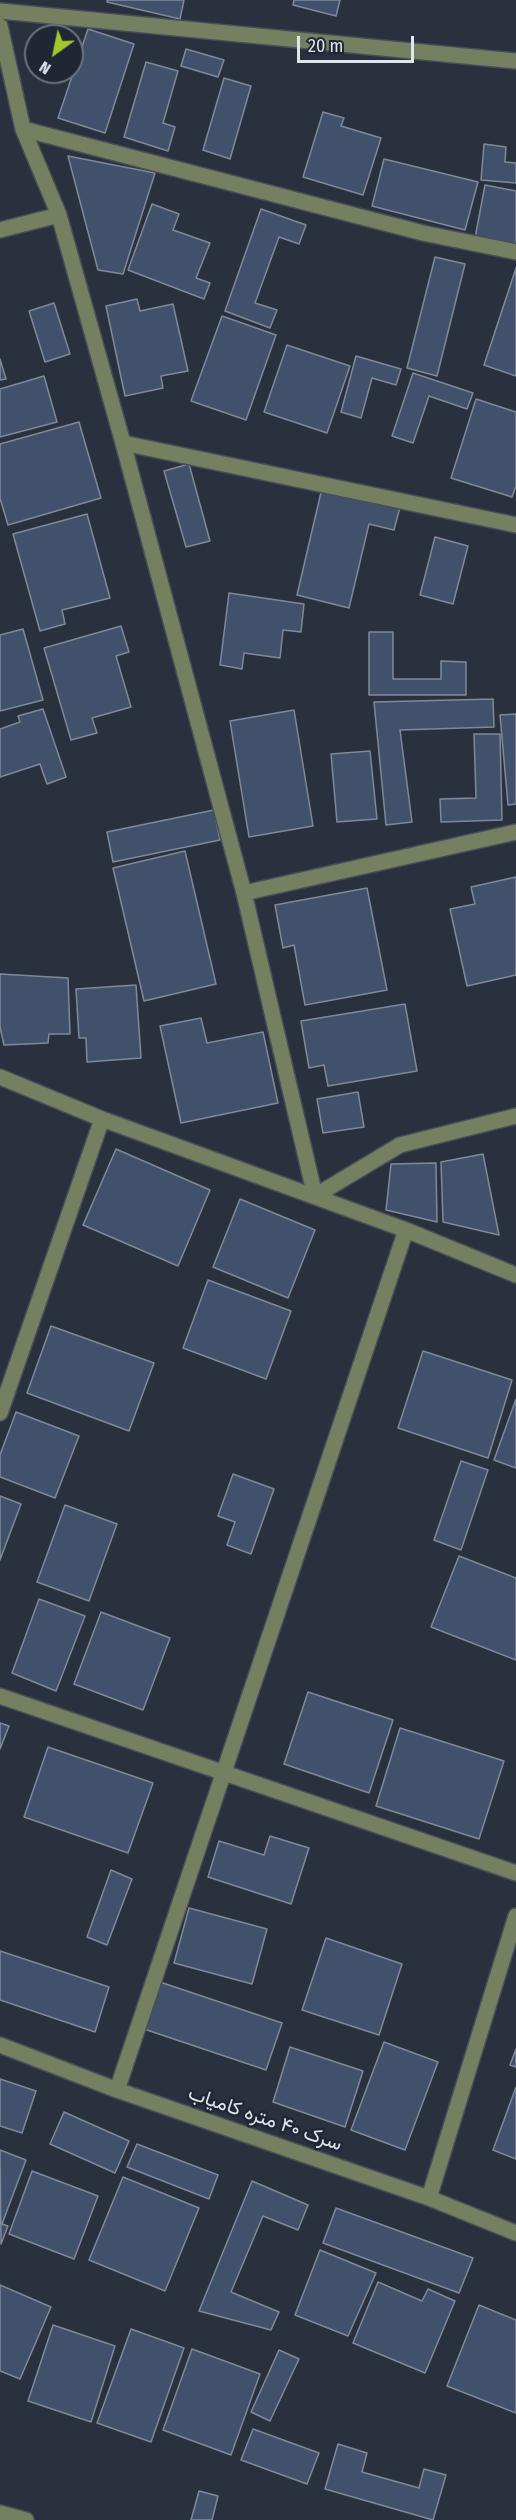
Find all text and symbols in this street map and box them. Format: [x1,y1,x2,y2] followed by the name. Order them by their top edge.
[24,24,84,84] north arrow
[300,24,417,62] scale bar
[308,35,343,57] text: 20 m
[36,57,54,78] text: N
[185,2081,345,2157] street label: سرک ۴۰ متره کامیاب

